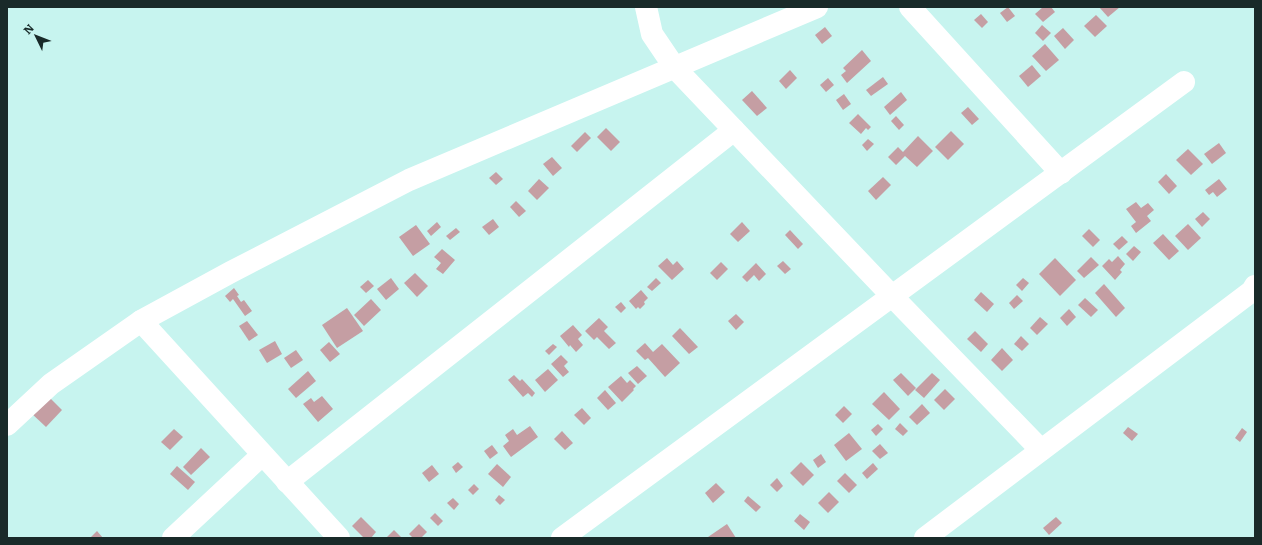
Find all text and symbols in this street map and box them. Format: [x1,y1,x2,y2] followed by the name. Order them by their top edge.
[16,16,56,56] north arrow
[19,20,37,37] text: N

